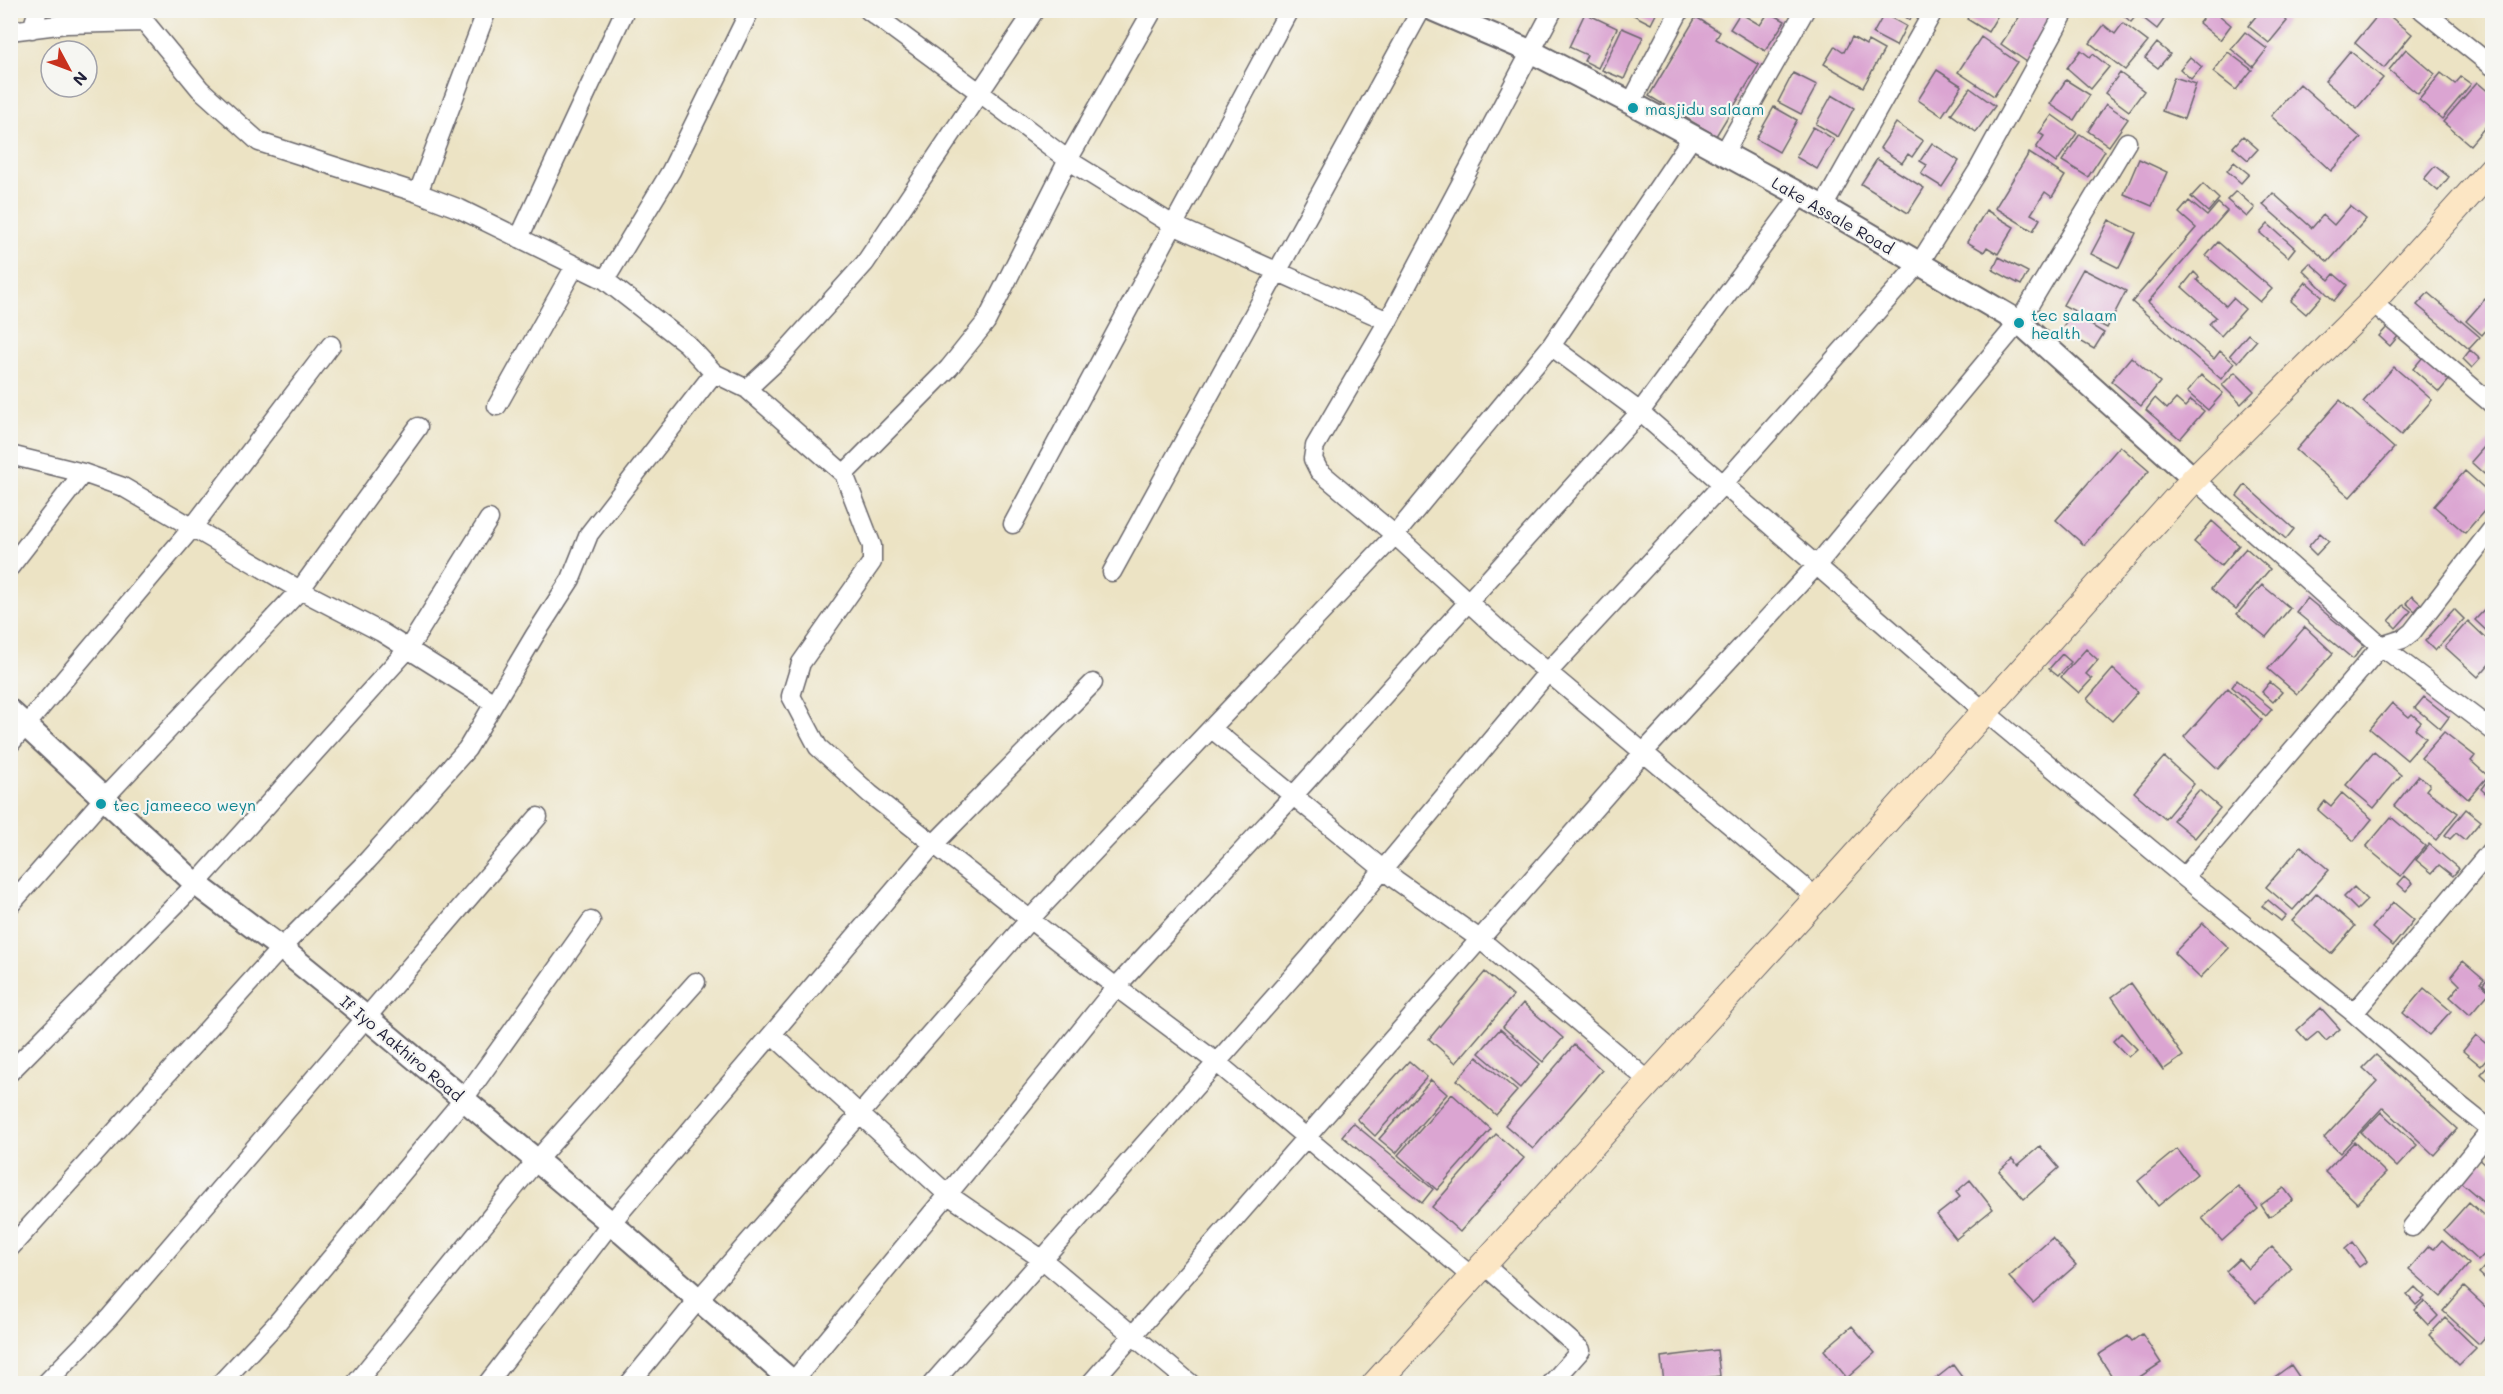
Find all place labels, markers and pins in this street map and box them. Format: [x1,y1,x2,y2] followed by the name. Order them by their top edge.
[1645,98,1764,119] place label: masjidu salaam
[1626,101,1640,115] marker: masjidu salaam
[2031,304,2117,343] place label: tec salaam health
[2012,316,2026,330] marker: tec salaam health
[113,794,256,815] place label: tec jameeco weyn
[94,797,108,811] marker: tec jameeco weyn

